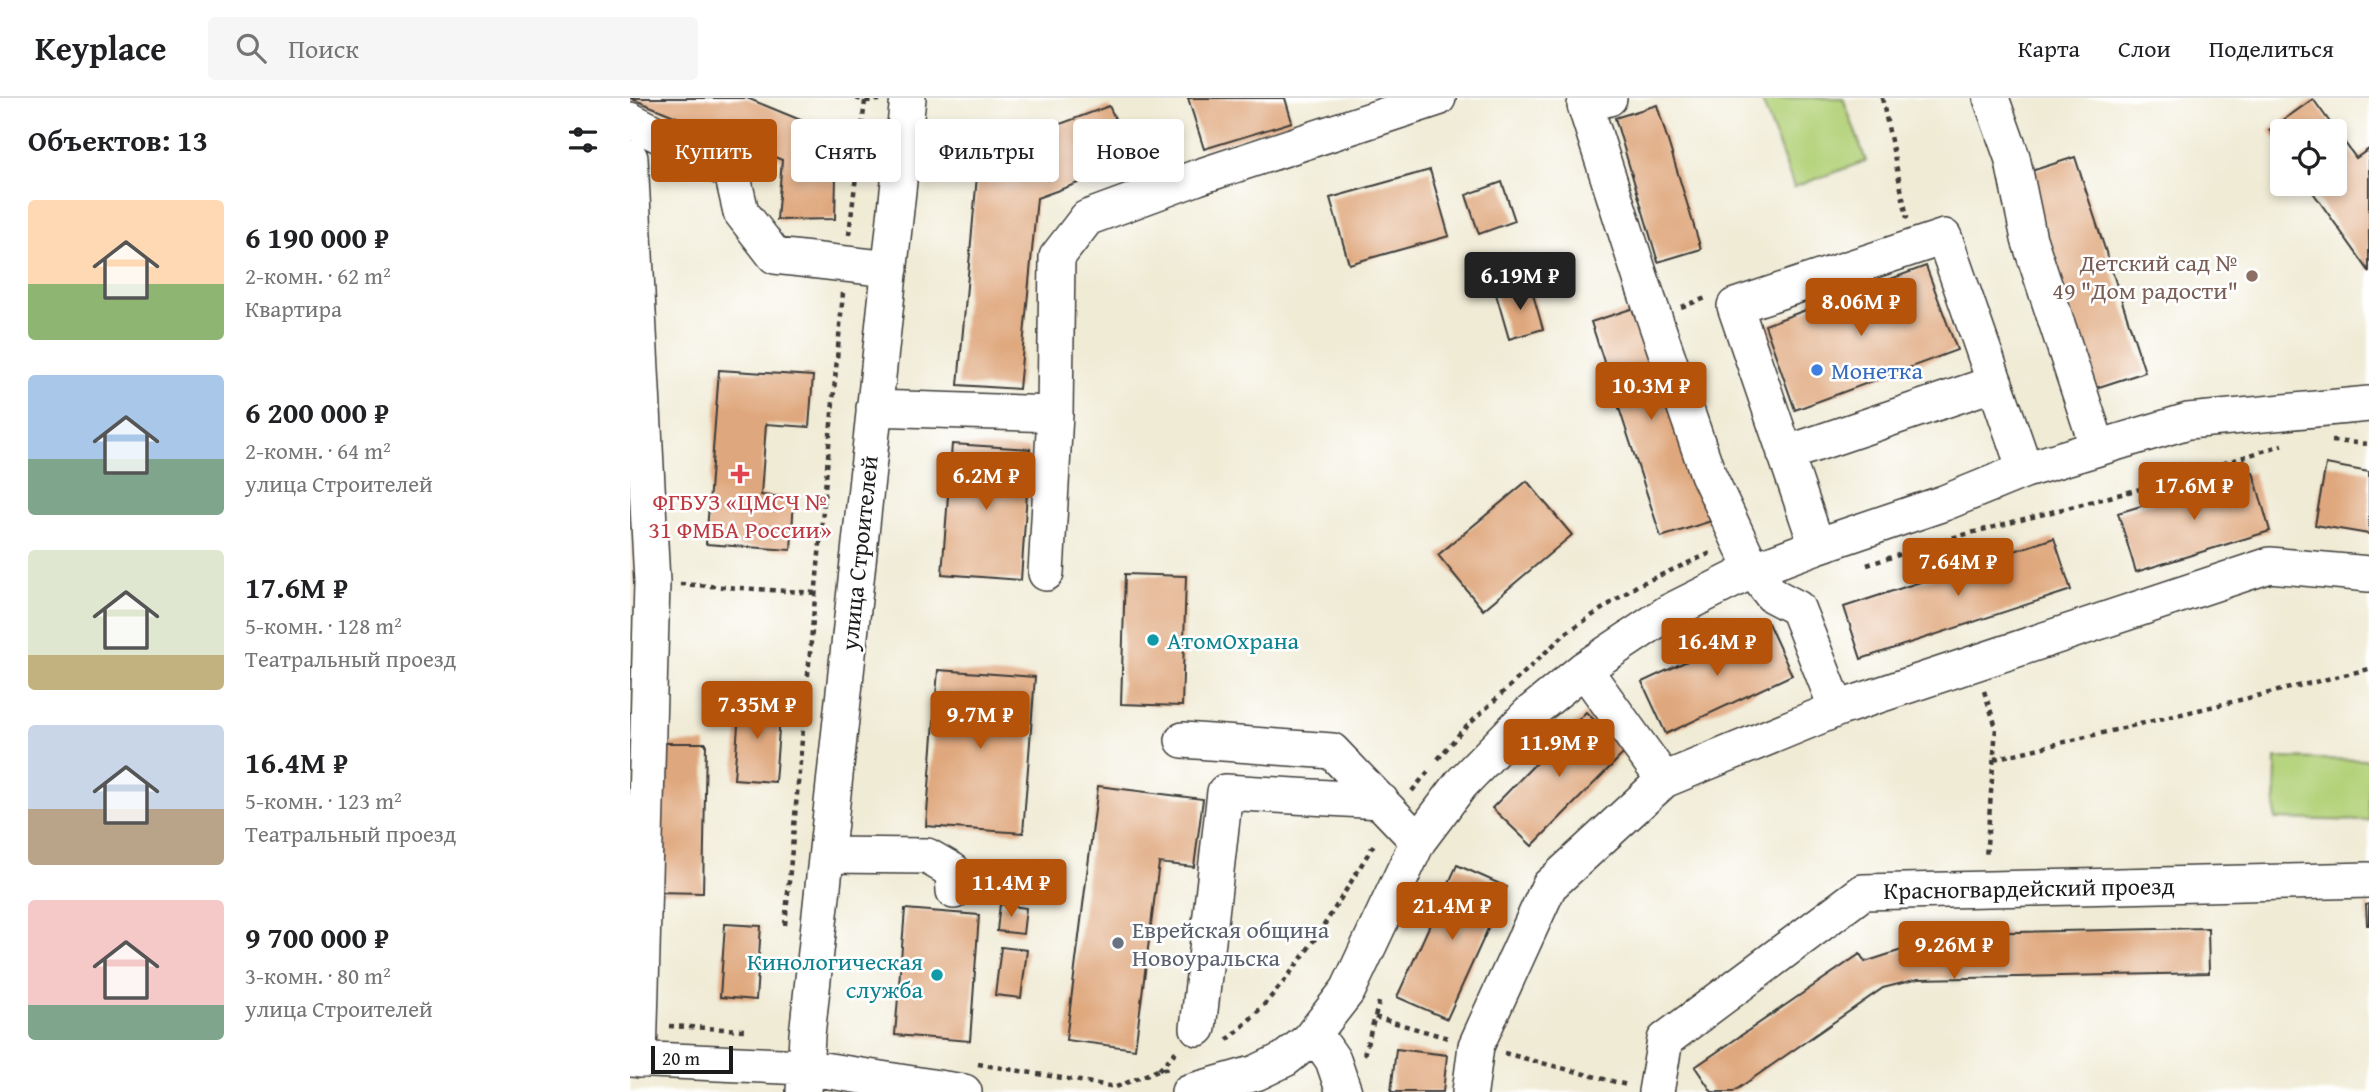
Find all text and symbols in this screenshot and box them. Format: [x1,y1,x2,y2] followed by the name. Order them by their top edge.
[208,17,698,80] search box
[35,24,166,72] text: Keyplace
[232,29,270,67] icon: search
[288,29,359,68] text: Поиск
[2018,31,2080,66] text: Карта
[2118,31,2171,66] text: Слои
[2209,31,2334,66] text: Поделиться
[28,118,208,162] text: Объектов: 13
[651,119,777,182] chip: Купить
[791,119,901,182] chip: Снять
[915,119,1059,182] chip: Фильтры
[1073,119,1184,182] chip: Новое
[2270,119,2347,196] map controls
[2270,119,2347,196] button: locate
[564,121,602,159] icon: filters
[245,215,389,259] text: 6 190 000 ₽
[84,228,168,312] icon: home
[2052,245,2238,308] place label: Детский сад № 49 "Дом радости"
[1455,252,1585,312] pin: 6.19M ₽
[1480,258,1560,291] text: 6.19M ₽
[245,259,391,292] text: 2-комн. · 62 m²
[2244,268,2260,284] marker: Детский сад № 49 "Дом радости"
[1796,278,1926,338] pin: 8.06M ₽
[1821,284,1901,317] text: 8.06M ₽
[245,292,342,325] text: Квартира
[1831,353,1923,388] place label: Монетка
[1586,362,1716,422] pin: 10.3M ₽
[1809,362,1825,378] marker: Монетка
[1611,368,1691,401] text: 10.3M ₽
[245,390,389,434] text: 6 200 000 ₽
[84,403,168,487] icon: home
[245,434,391,467] text: 2-комн. · 64 m²
[929,452,1043,512] pin: 6.2M ₽
[831,454,887,653] street label: улица Строителей
[952,458,1020,491] text: 6.2M ₽
[2129,462,2259,522] pin: 17.6M ₽
[730,464,750,484] marker: ФГБУЗ «ЦМСЧ № 31 ФМБА России»
[245,467,433,500] text: улица Строителей
[2154,468,2234,501] text: 17.6M ₽
[648,484,832,547] place label: ФГБУЗ «ЦМСЧ № 31 ФМБА России»
[1893,538,2023,598] pin: 7.64M ₽
[1918,544,1998,577] text: 7.64M ₽
[245,565,348,609] text: 17.6M ₽
[84,578,168,662] icon: home
[245,609,402,642] text: 5-комн. · 128 m²
[1652,618,1782,678] pin: 16.4M ₽
[1167,623,1300,658] place label: АтомОхрана
[1677,624,1757,657] text: 16.4M ₽
[1145,632,1161,648] marker: АтомОхрана
[245,642,456,675] text: Театральный проезд
[692,682,822,741] pin: 7.35M ₽
[717,687,797,720] text: 7.35M ₽
[923,692,1037,751] pin: 9.7M ₽
[946,697,1014,730] text: 9.7M ₽
[1494,720,1624,779] pin: 11.9M ₽
[1519,725,1599,758] text: 11.9M ₽
[245,740,348,784] text: 16.4M ₽
[84,753,168,837] icon: home
[245,784,402,817] text: 5-комн. · 123 m²
[245,817,456,850] text: Театральный проезд
[946,860,1076,919] pin: 11.4M ₽
[971,865,1051,898] text: 11.4M ₽
[1883,868,2175,908] street label: Красногвардейский проезд
[1387,882,1517,942] pin: 21.4M ₽
[1412,888,1492,921] text: 21.4M ₽
[1132,912,1330,975] place label: Еврейская община Новоуральска
[245,915,389,959] text: 9 700 000 ₽
[1889,922,2019,981] pin: 9.26M ₽
[1914,927,1994,960] text: 9.26M ₽
[84,928,168,1012] icon: home
[1110,935,1126,951] marker: Еврейская община Новоуральска
[747,944,924,1007] place label: Кинологическая служба
[245,959,391,992] text: 3-комн. · 80 m²
[929,967,945,983] marker: Кинологическая служба
[245,992,433,1025] text: улица Строителей
[651,1043,733,1075] scale bar
[662,1044,700,1072] text: 20 m

